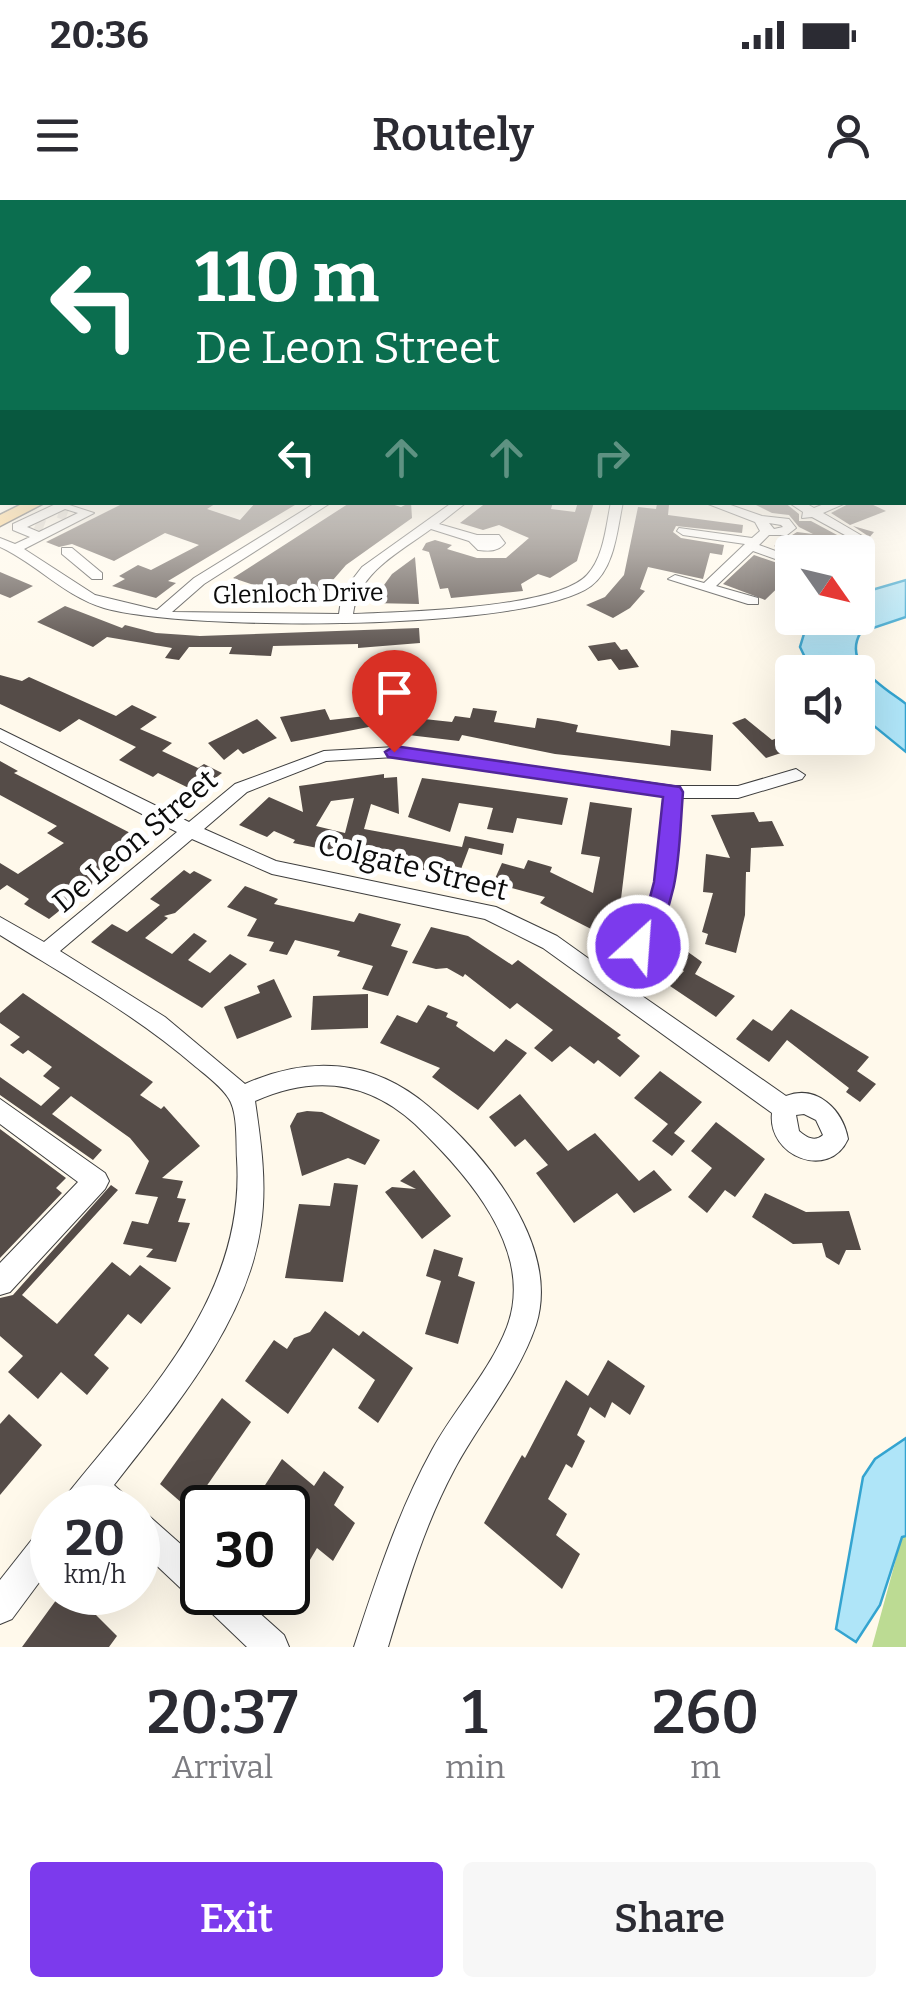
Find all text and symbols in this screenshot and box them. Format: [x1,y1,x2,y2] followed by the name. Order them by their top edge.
[50,12,149,58] text: 20:36
[30,108,85,163] icon: menu
[372,108,534,162] text: Routely
[821,108,876,163] icon: person
[195,236,379,320] text: 110 m
[30,240,160,370] icon: left
[195,321,500,375] text: De Leon Street
[269,430,324,485] icon: left
[374,430,429,485] icon: ahead
[479,430,534,485] icon: ahead
[584,430,639,485] icon: right
[775,535,875,635] north arrow
[775,535,875,755] map controls
[212,578,384,610] street label: Glenloch Drive
[352,650,437,753] pin
[775,655,875,755] button: sound
[367,665,422,720] icon: arrive
[46,762,225,920] street label: De Leon Street
[314,826,512,908] street label: Colgate Street
[586,894,690,998] position arrow
[180,1485,310,1615] speed limit sign: 30
[65,1508,125,1568] text: 20
[64,1560,126,1590] text: km/h
[147,1677,298,1749] text: 20:37
[462,1677,488,1749] text: 1
[652,1677,759,1749] text: 260
[172,1748,273,1786] text: Arrival
[445,1748,505,1786] text: min
[690,1748,721,1786] text: m
[30,1862,443,1977] button: Exit
[463,1862,876,1977] button: Share

